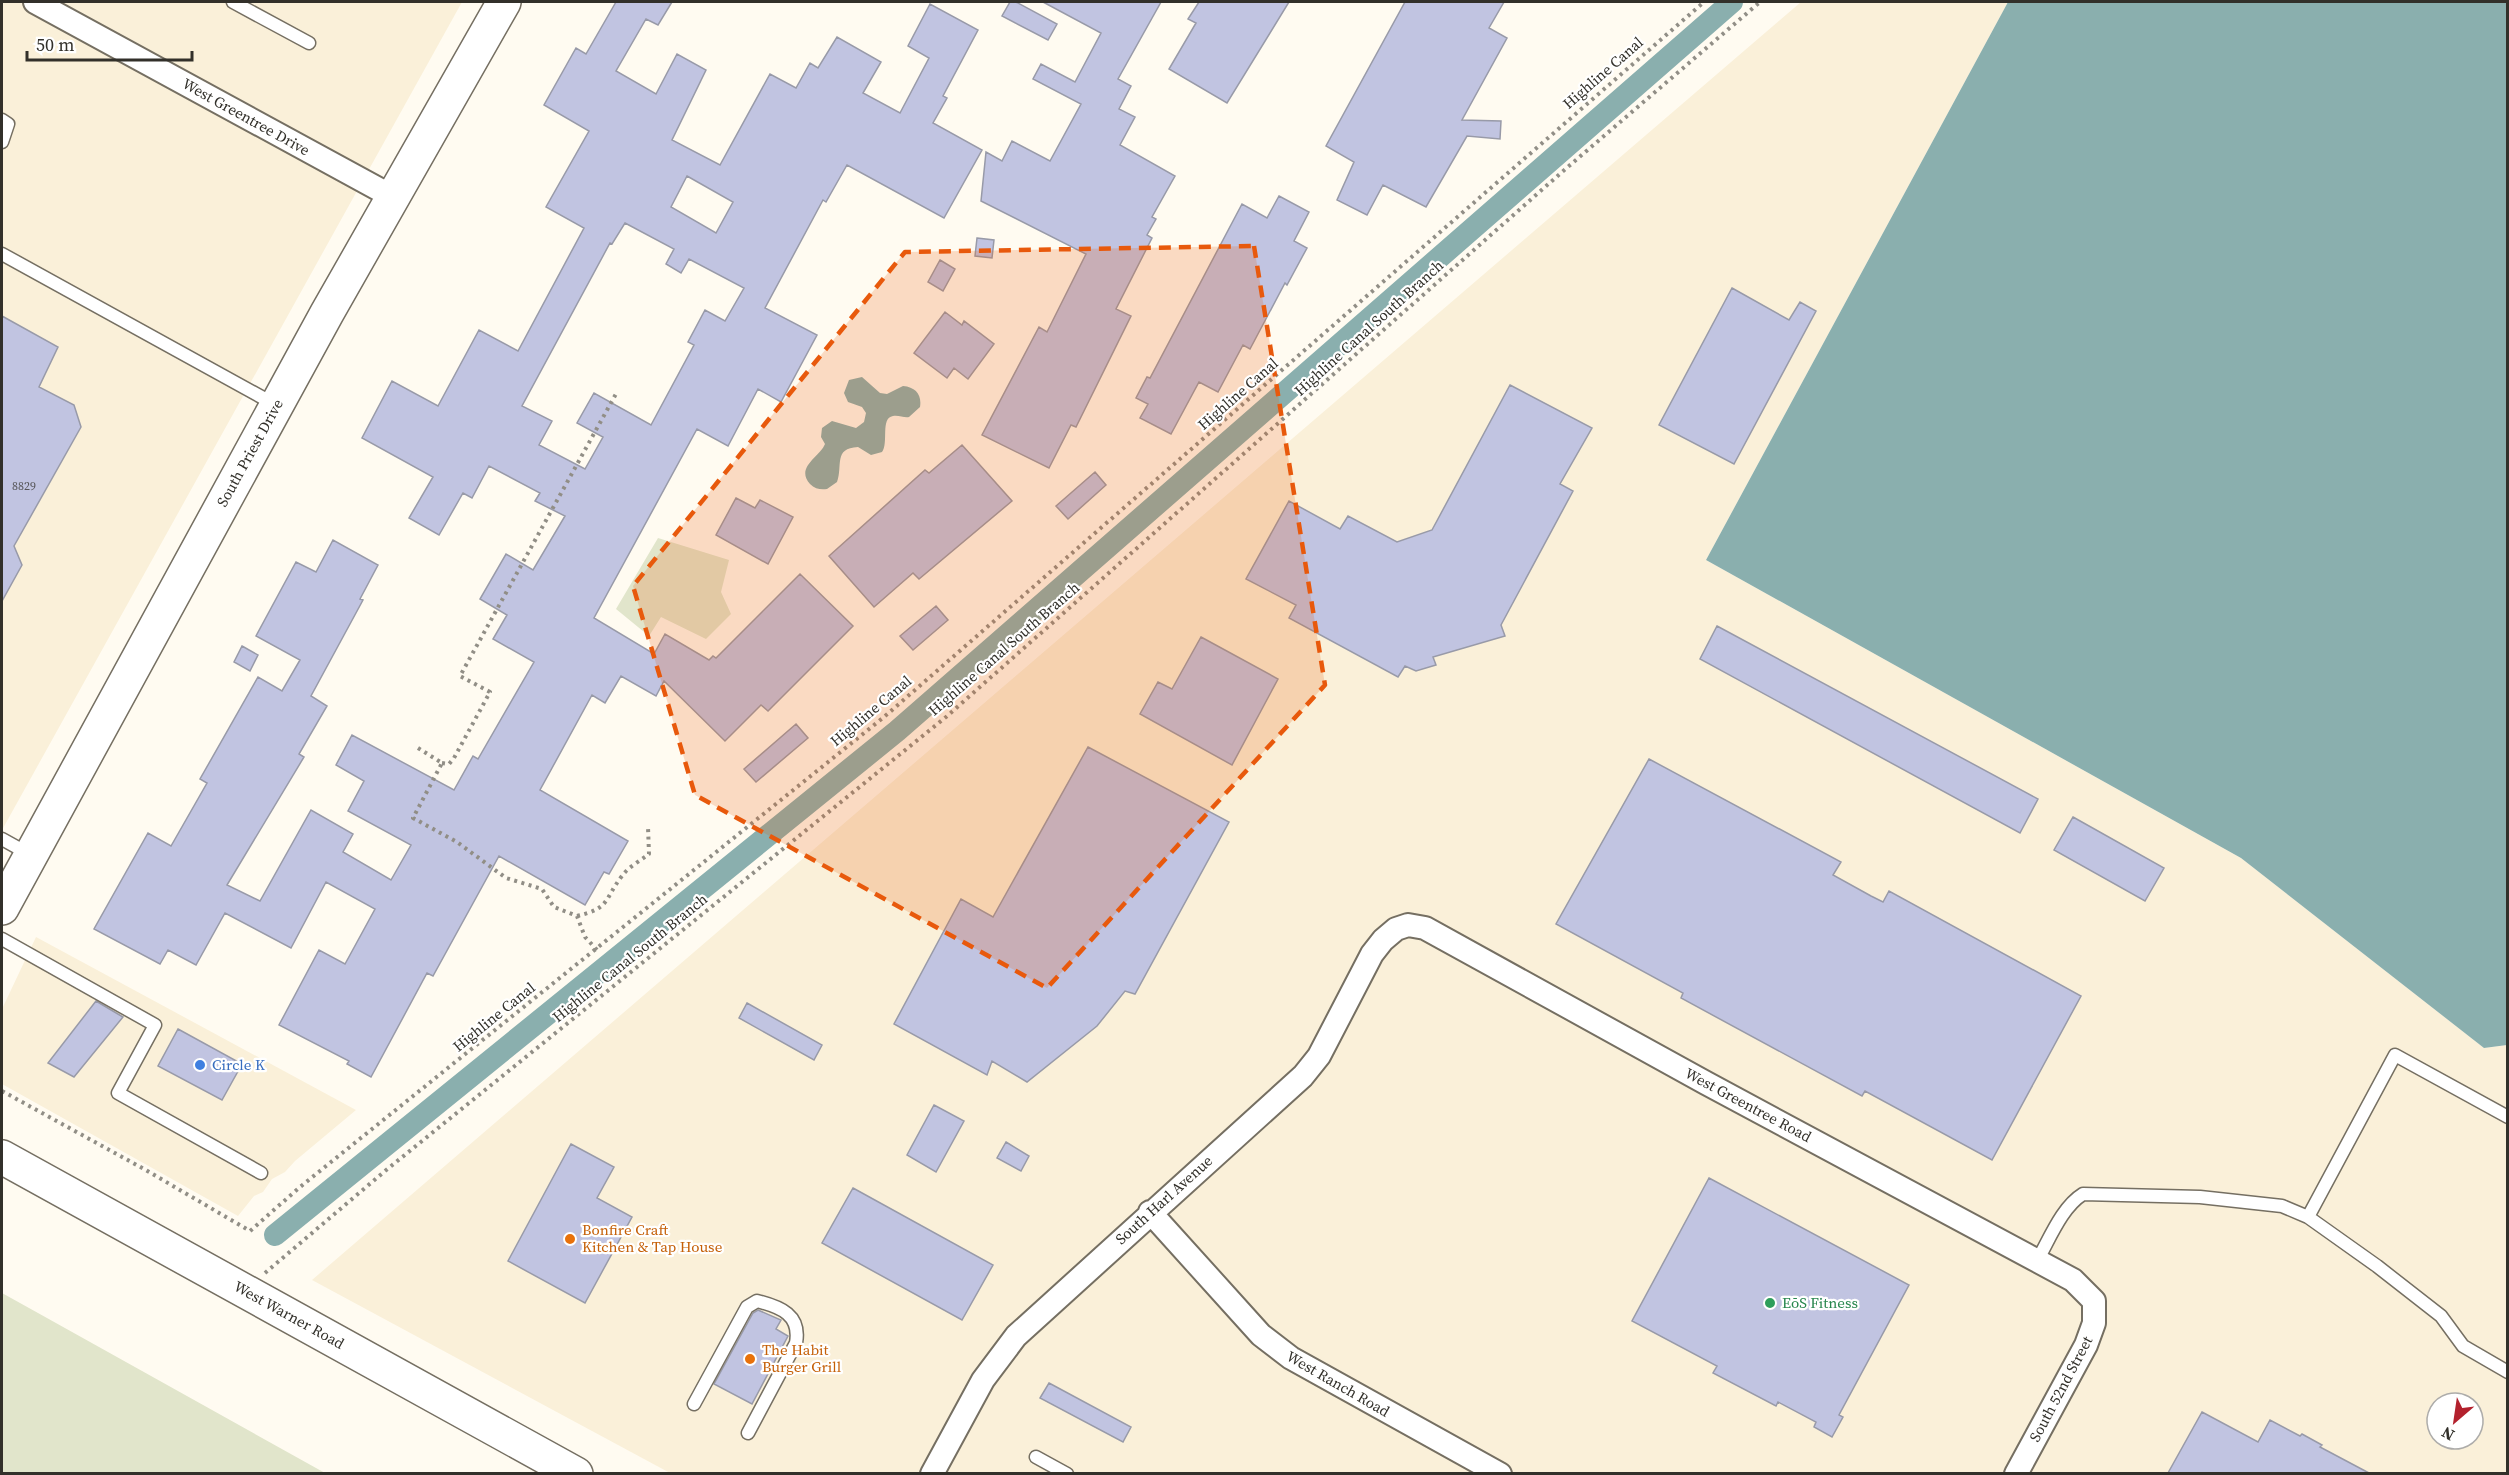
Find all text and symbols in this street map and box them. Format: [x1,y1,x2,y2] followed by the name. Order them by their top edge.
[27,24,192,62] scale bar
[1558,31,1648,113] street label: Highline Canal
[36,32,74,57] text: 50 m
[179,73,314,160] street label: West Greentree Drive
[1289,255,1448,400] street label: Highline Canal South Branch
[1193,352,1283,434] street label: Highline Canal
[211,395,288,510] street label: South Priest Drive
[12,478,36,494] house number: 8829
[924,577,1084,720] street label: Highline Canal South Branch
[826,670,916,751] street label: Highline Canal
[548,888,712,1027] street label: Highline Canal South Branch
[448,977,540,1056] street label: Highline Canal
[212,1054,265,1075] place label: Circle K
[193,1058,207,1072] marker: Circle K
[1681,1062,1816,1147] street label: West Greentree Road
[1110,1150,1217,1249] street label: South Harl Avenue
[582,1219,723,1257] place label: Bonfire Craft Kitchen & Tap House
[563,1232,577,1246] marker: Bonfire Craft Kitchen & Tap House
[230,1275,349,1354] street label: West Warner Road
[1782,1292,1858,1313] place label: EōS Fitness
[1763,1296,1777,1310] marker: EōS Fitness
[2024,1332,2097,1445] street label: South 52nd Street
[762,1339,842,1377] place label: The Habit Burger Grill
[1283,1345,1394,1422] street label: West Ranch Road
[743,1352,757,1366] marker: The Habit Burger Grill
[2425,1391,2485,1451] north arrow
[2437,1422,2458,1447] text: N

